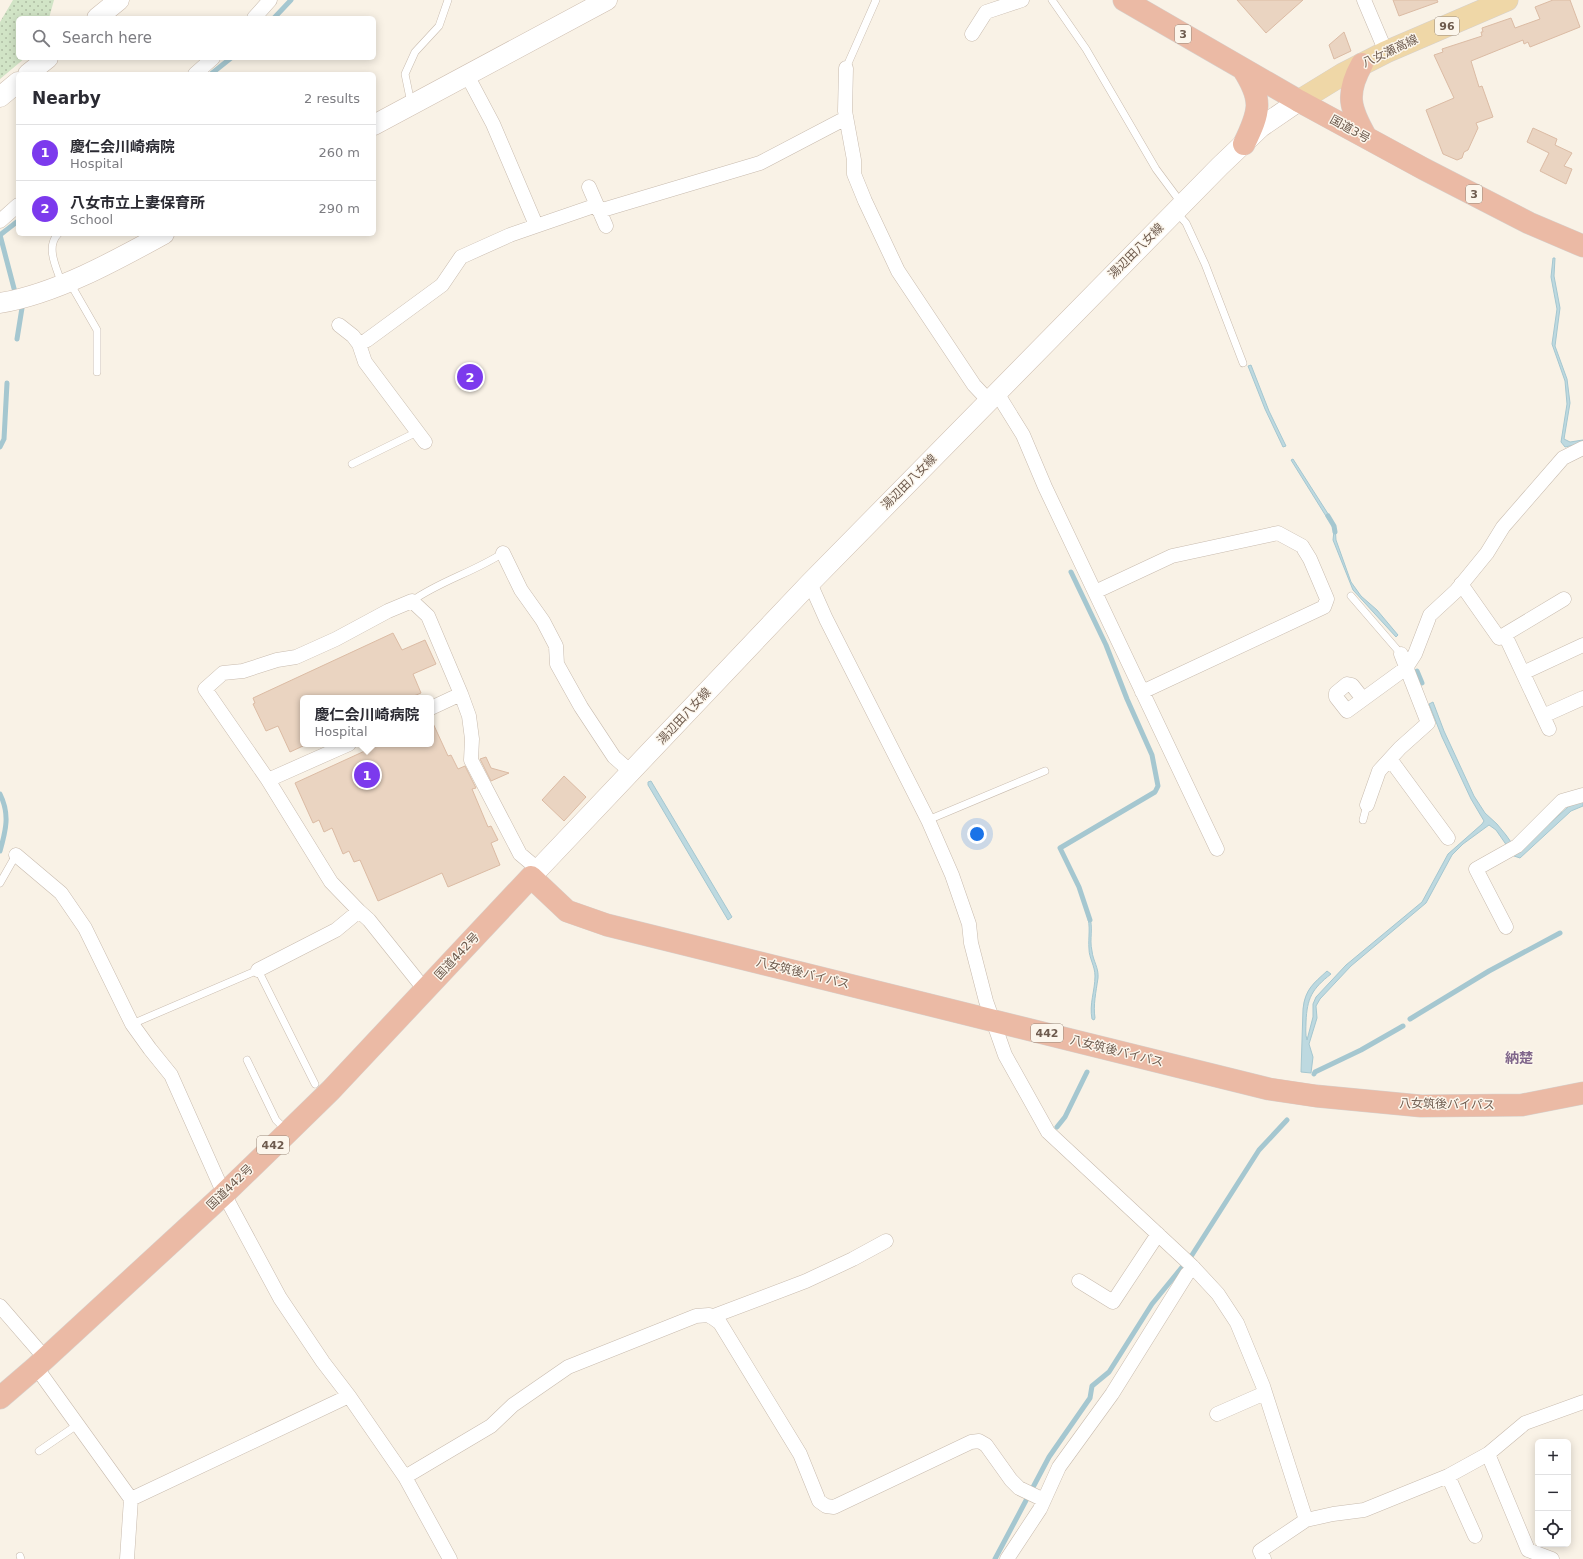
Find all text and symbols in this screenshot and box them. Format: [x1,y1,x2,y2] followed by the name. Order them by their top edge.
[16,16,376,60] search box
[1435,17,1459,35] road number: 96
[1175,25,1191,43] road number: 3
[30,27,52,49] icon: search
[62,29,152,47] text: Search here
[1360,32,1420,70] street label: 八女瀬高線
[32,88,101,108] text: Nearby
[304,91,360,106] text: 2 results
[1328,112,1372,146] street label: 国道3号
[70,138,175,156] text: 慶仁会川崎病院
[40,145,50,160] text: 1
[318,145,360,160] text: 260 m
[70,156,123,171] text: Hospital
[1466,185,1482,203] road number: 3
[70,194,205,212] text: 八女市立上妻保育所
[40,201,50,216] text: 2
[318,201,360,216] text: 290 m
[70,212,113,227] text: School
[1106,221,1166,281] street label: 湯辺田八女線
[457,362,483,392] pin: 2
[879,452,939,512] street label: 湯辺田八女線
[654,685,714,747] street label: 湯辺田八女線
[300,695,434,747] popup
[314,706,420,724] text: 慶仁会川崎病院
[314,724,368,739] text: Hospital
[354,760,380,790] pin: 1
[967,824,987,844] your location
[432,930,482,982] street label: 国道442号
[755,955,851,991] street label: 八女筑後バイパス
[1031,1024,1063,1042] road number: 442
[1069,1033,1165,1069] street label: 八女筑後バイパス
[1505,1050,1533,1066] district label: 納楚
[1399,1096,1495,1112] street label: 八女筑後バイパス
[257,1136,289,1154] road number: 442
[204,1162,256,1212] street label: 国道442号
[1535,1439,1571,1547] map controls
[1535,1439,1571,1475] button: +
[1535,1475,1571,1511] button: −
[1535,1511,1571,1547] button: locate

